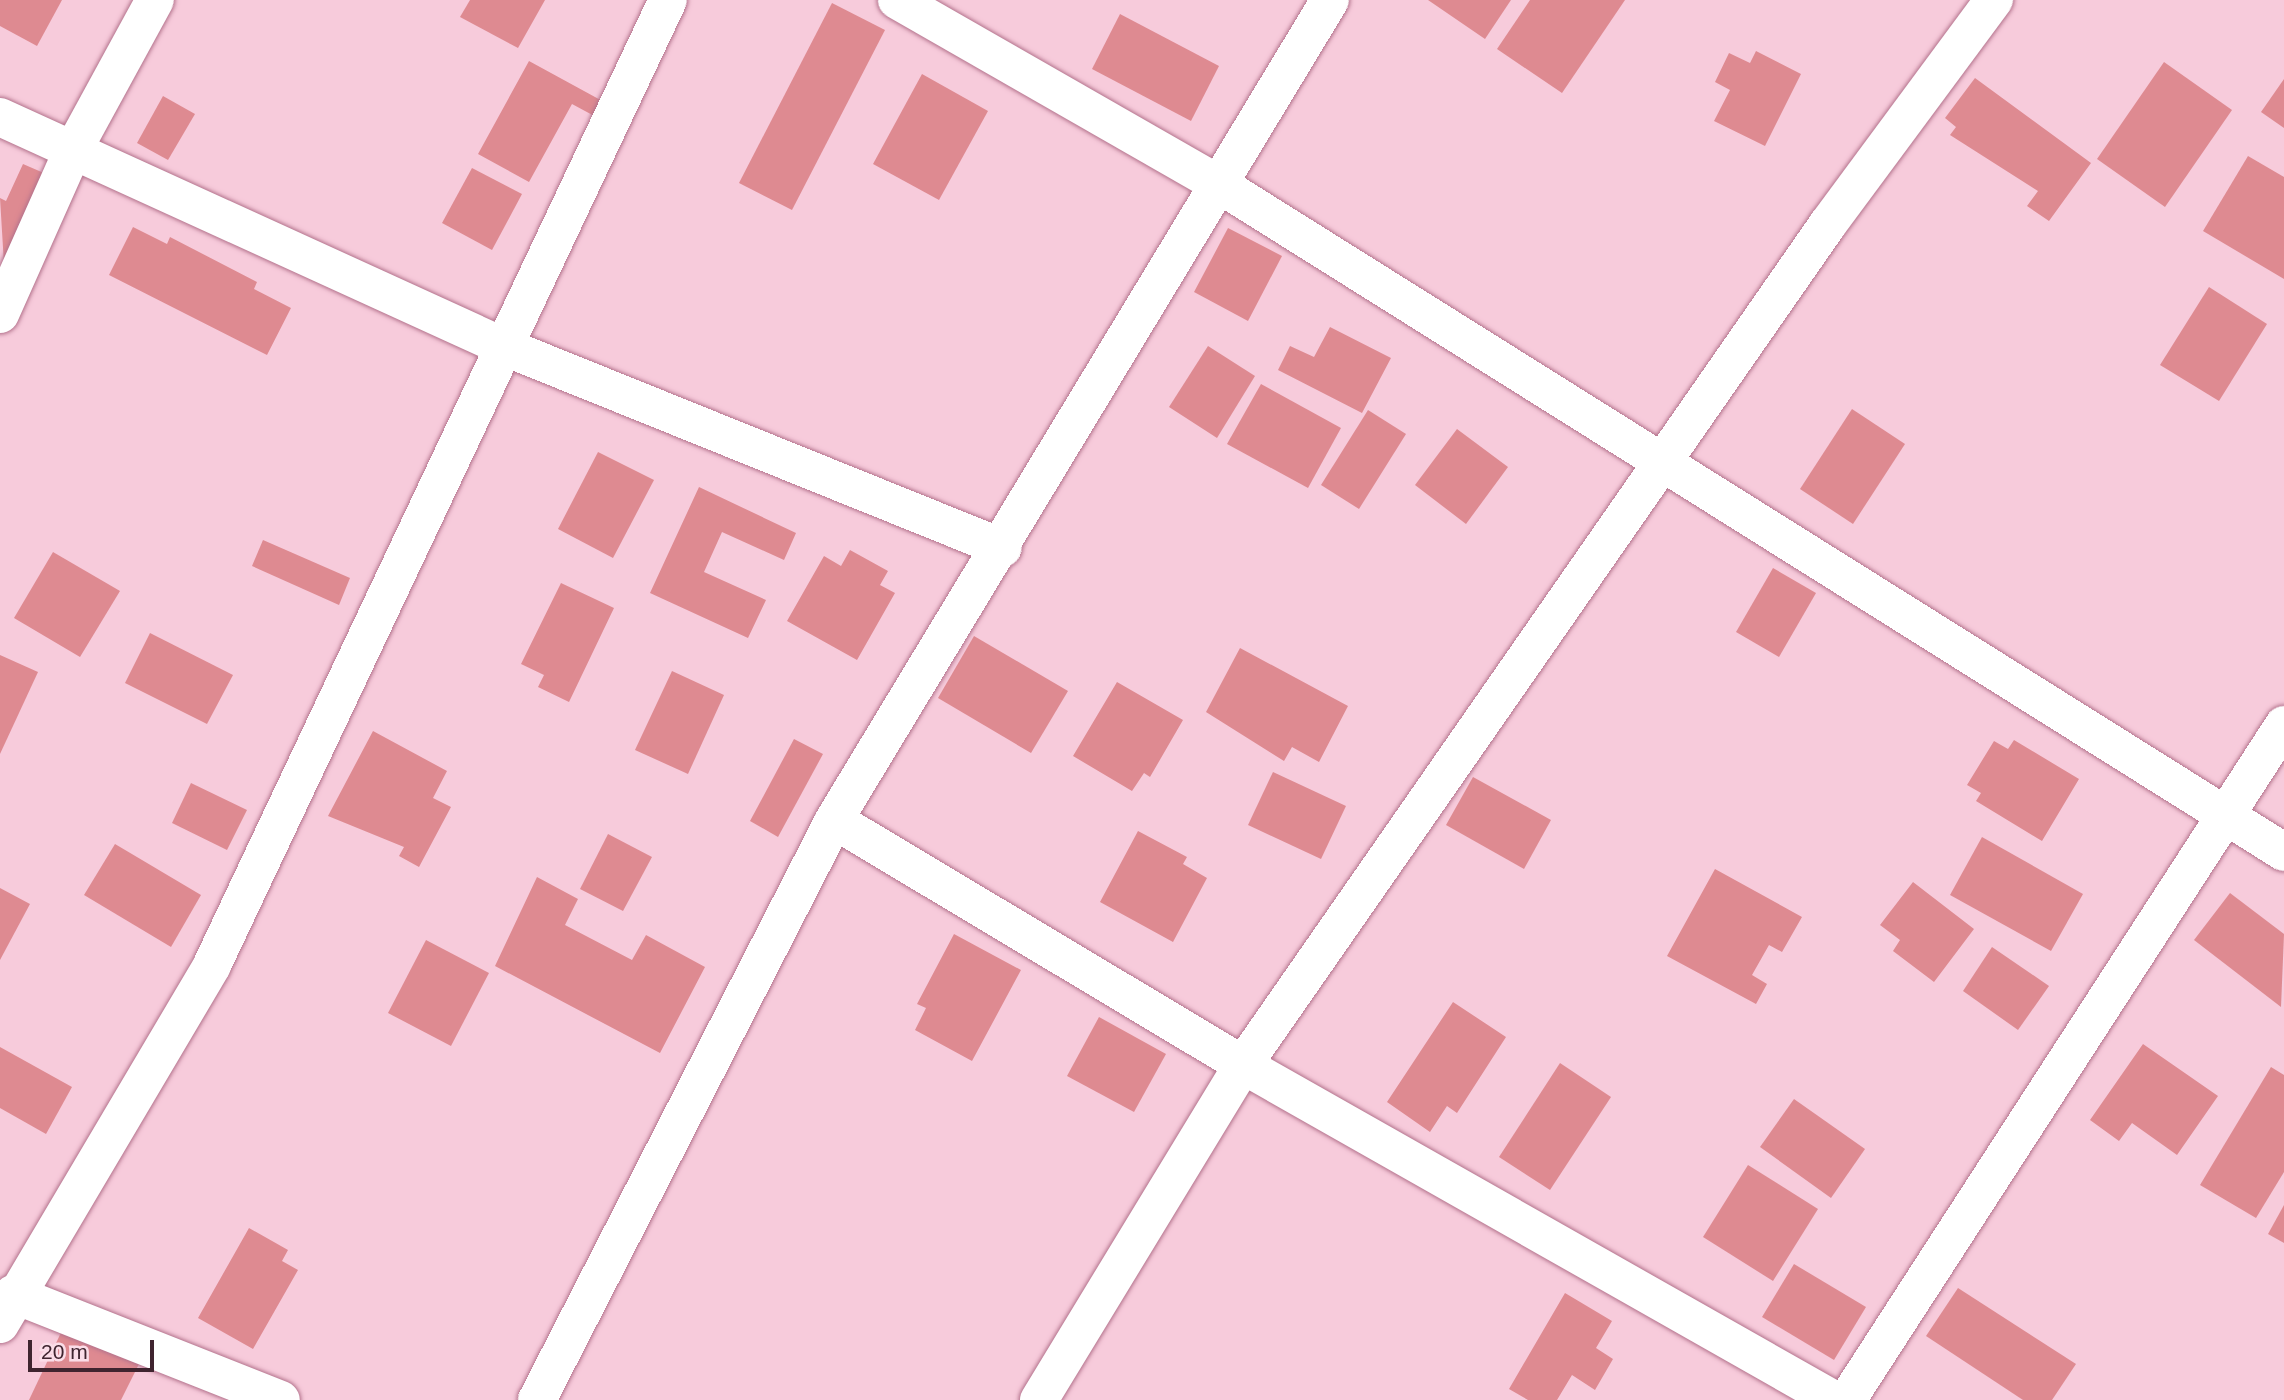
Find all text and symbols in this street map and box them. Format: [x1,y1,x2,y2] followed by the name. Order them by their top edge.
[32,1326,158,1370] scale bar
[41,1340,88,1363] text: 20 m

